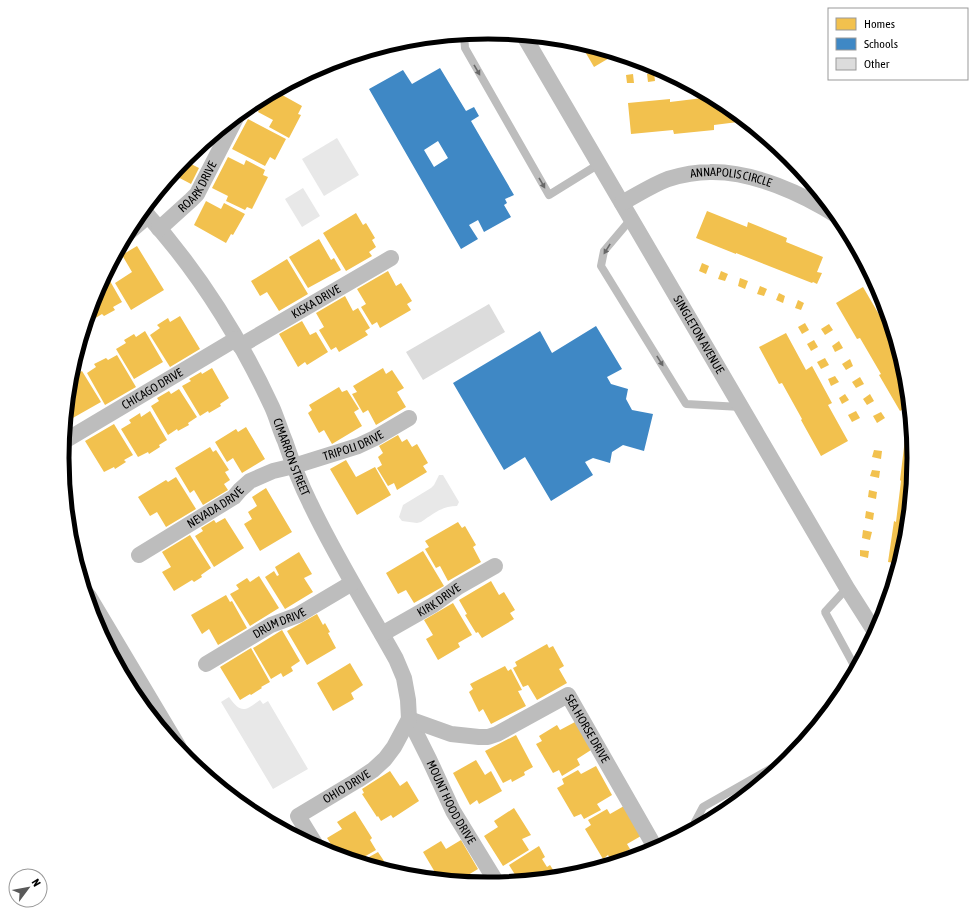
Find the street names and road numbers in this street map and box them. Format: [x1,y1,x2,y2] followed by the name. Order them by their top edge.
[175,159,220,215] street label: ROARK DRIVE
[689,165,774,190] street label: ANNAPOLIS CIRCLE
[289,282,343,321] street label: KISKA DRIVE
[670,293,727,376] street label: SINGLETON AVENUE
[119,365,185,412] street label: CHICAGO DRIVE
[270,416,313,499] street label: CIMARRON STREET
[321,428,386,464] street label: TRIPOLI DRIVE
[184,484,247,531] street label: NEVADA DRIVE
[414,581,463,620] street label: KIRK DRIVE
[250,605,308,641] street label: DRUM DRIVE
[562,692,612,765] street label: SEA HORSE DRIVE
[424,758,478,847] street label: MOUNT HOOD DRIVE
[320,767,373,806] street label: OHIO DRIVE

